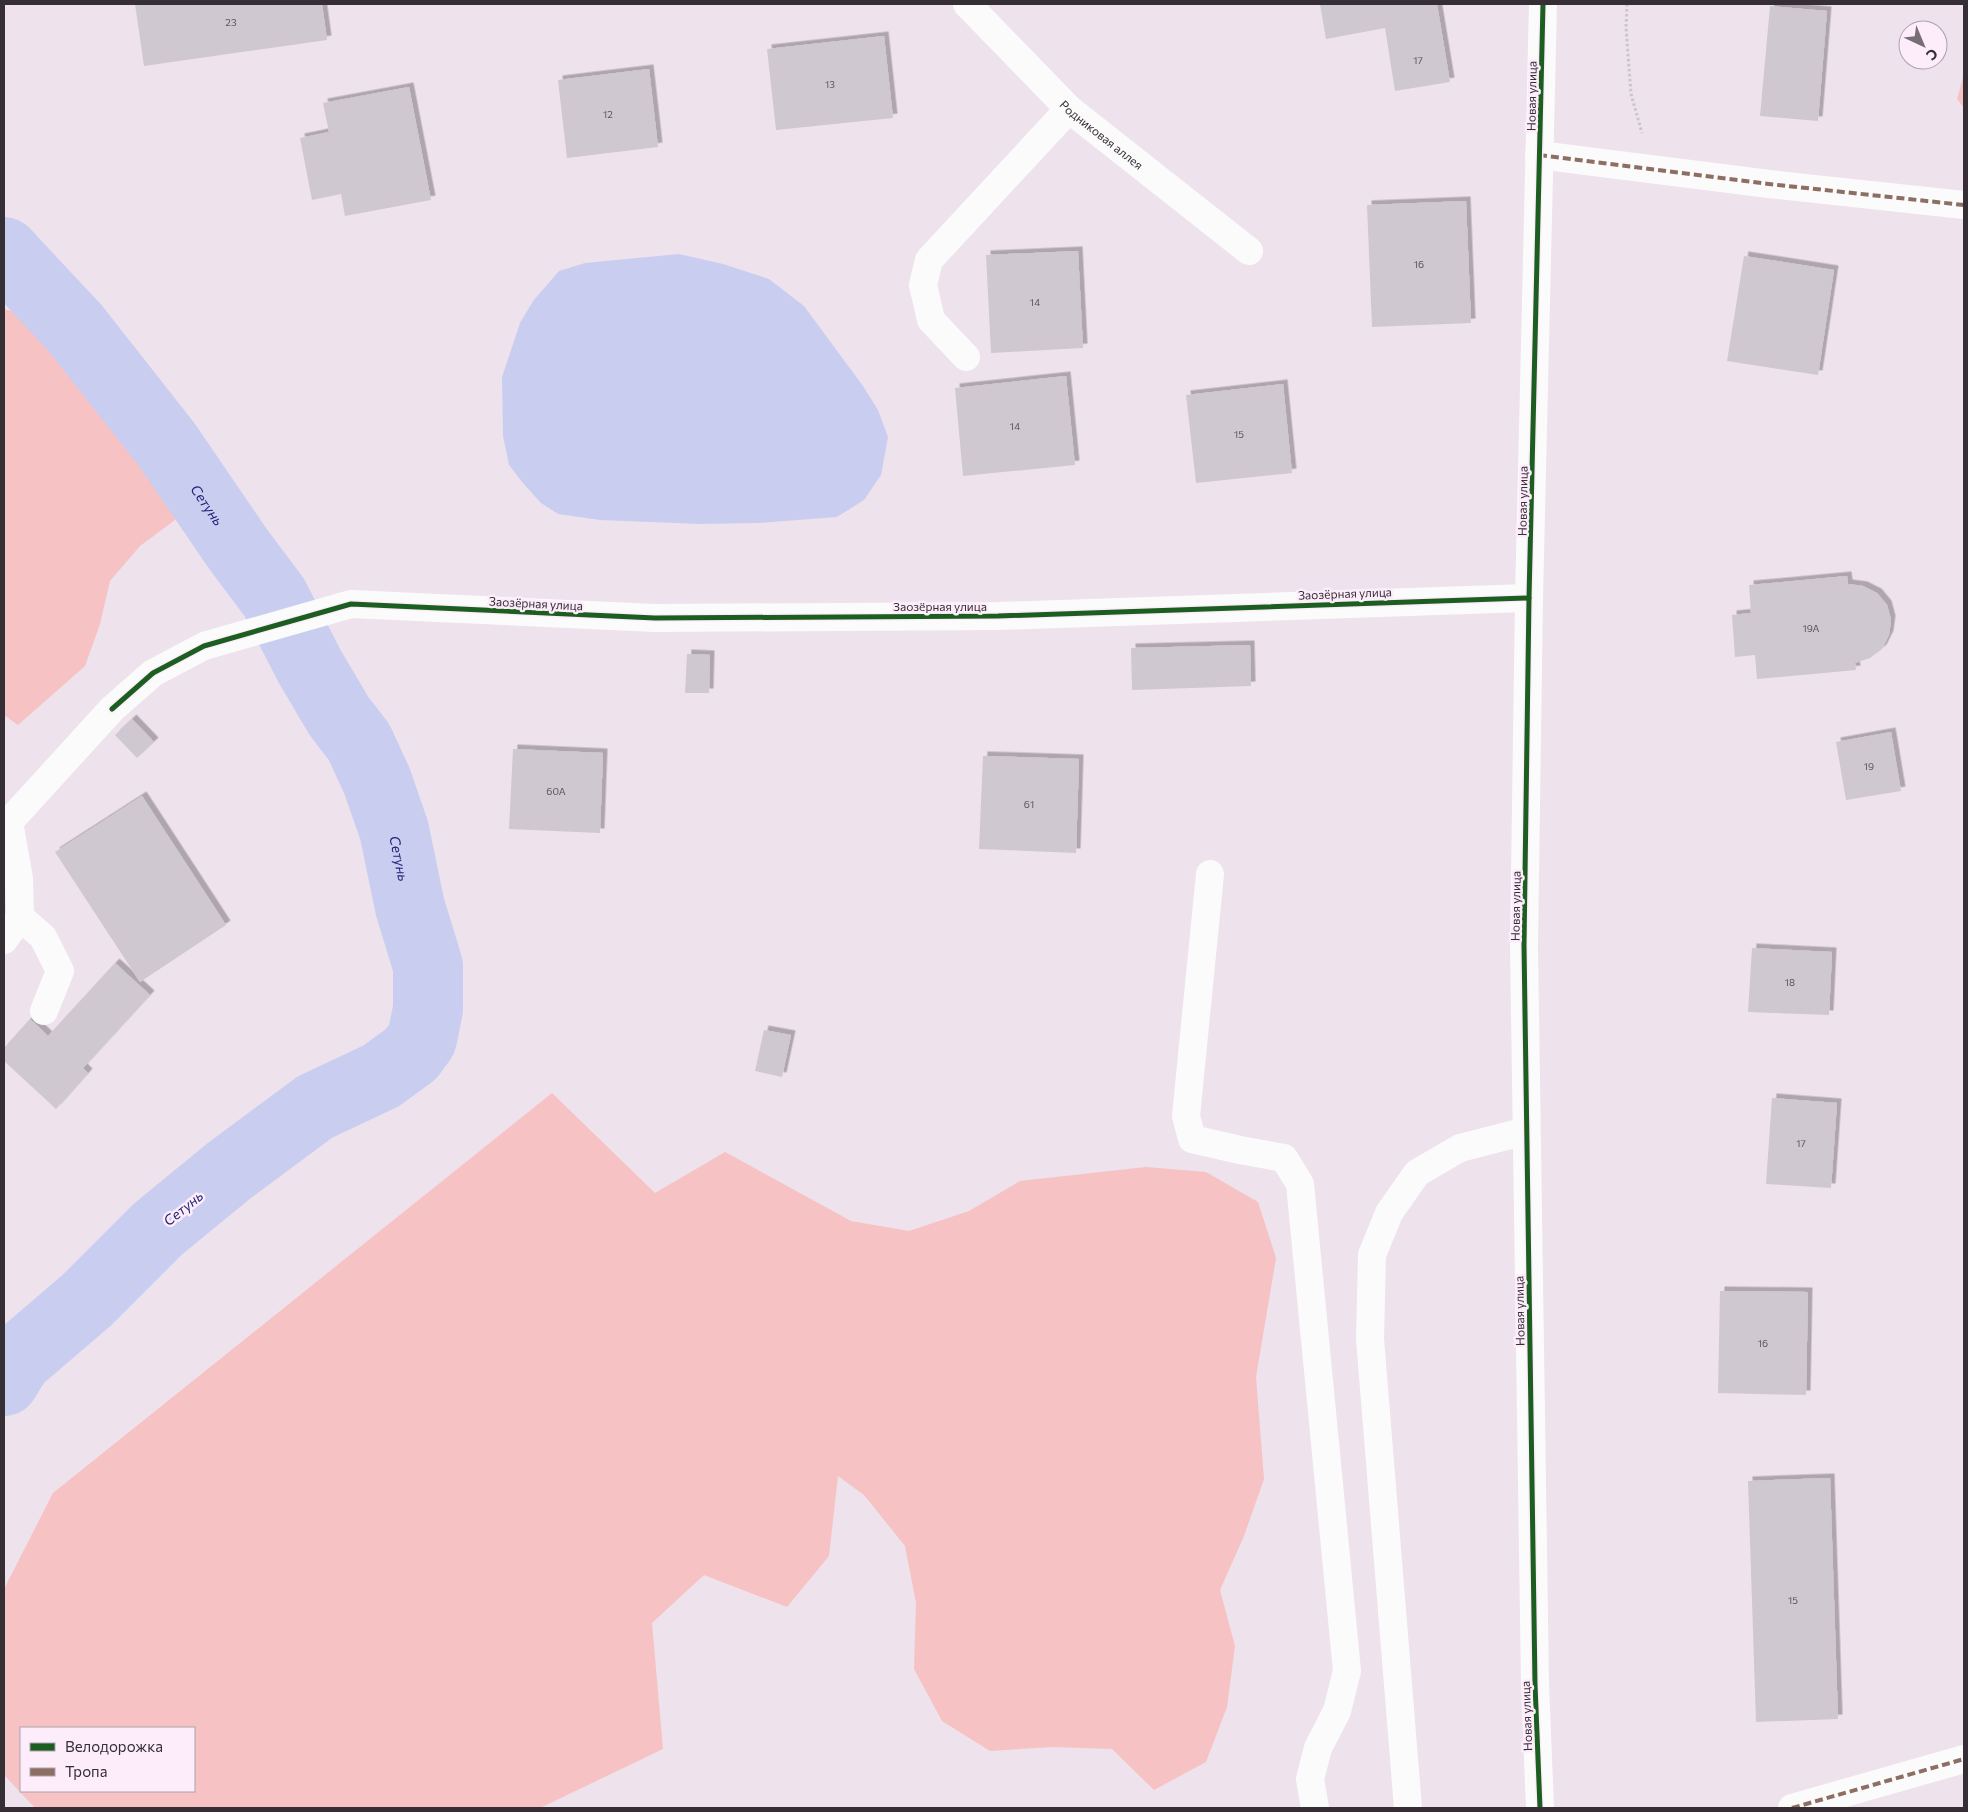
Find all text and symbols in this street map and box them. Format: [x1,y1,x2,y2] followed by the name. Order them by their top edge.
[225,16,237,28] house number: 23
[1898,20,1948,70] north arrow
[1923,45,1942,64] text: С
[1413,54,1423,66] house number: 17
[1523,61,1539,131] street label: Новая улица
[825,78,835,90] house number: 13
[1057,97,1146,172] street label: Родниковая аллея
[603,108,613,120] house number: 12
[1414,258,1424,270] house number: 16
[1030,296,1040,308] house number: 14
[1010,420,1020,432] house number: 14
[1234,428,1244,440] house number: 15
[1514,466,1530,536] street label: Новая улица
[188,481,228,528] water label: Сетунь
[1298,584,1392,602] street label: Заозёрная улица
[489,594,583,612] street label: Заозёрная улица
[893,599,987,613] street label: Заозёрная улица
[1802,622,1820,634] house number: 19А
[1864,760,1874,772] house number: 19
[546,785,566,797] house number: 60А
[1024,798,1034,810] house number: 61
[387,834,413,883] water label: Сетунь
[1507,871,1523,941] street label: Новая улица
[1785,976,1795,988] house number: 18
[1796,1137,1806,1149] house number: 17
[160,1187,206,1229] water label: Сетунь
[1511,1276,1527,1346] street label: Новая улица
[1758,1337,1768,1349] house number: 16
[1788,1594,1798,1606] house number: 15
[1518,1681,1534,1751] street label: Новая улица
[20,1727,195,1792] legend
[65,1737,163,1755] text: Велодорожка
[65,1762,107,1780] text: Тропа

